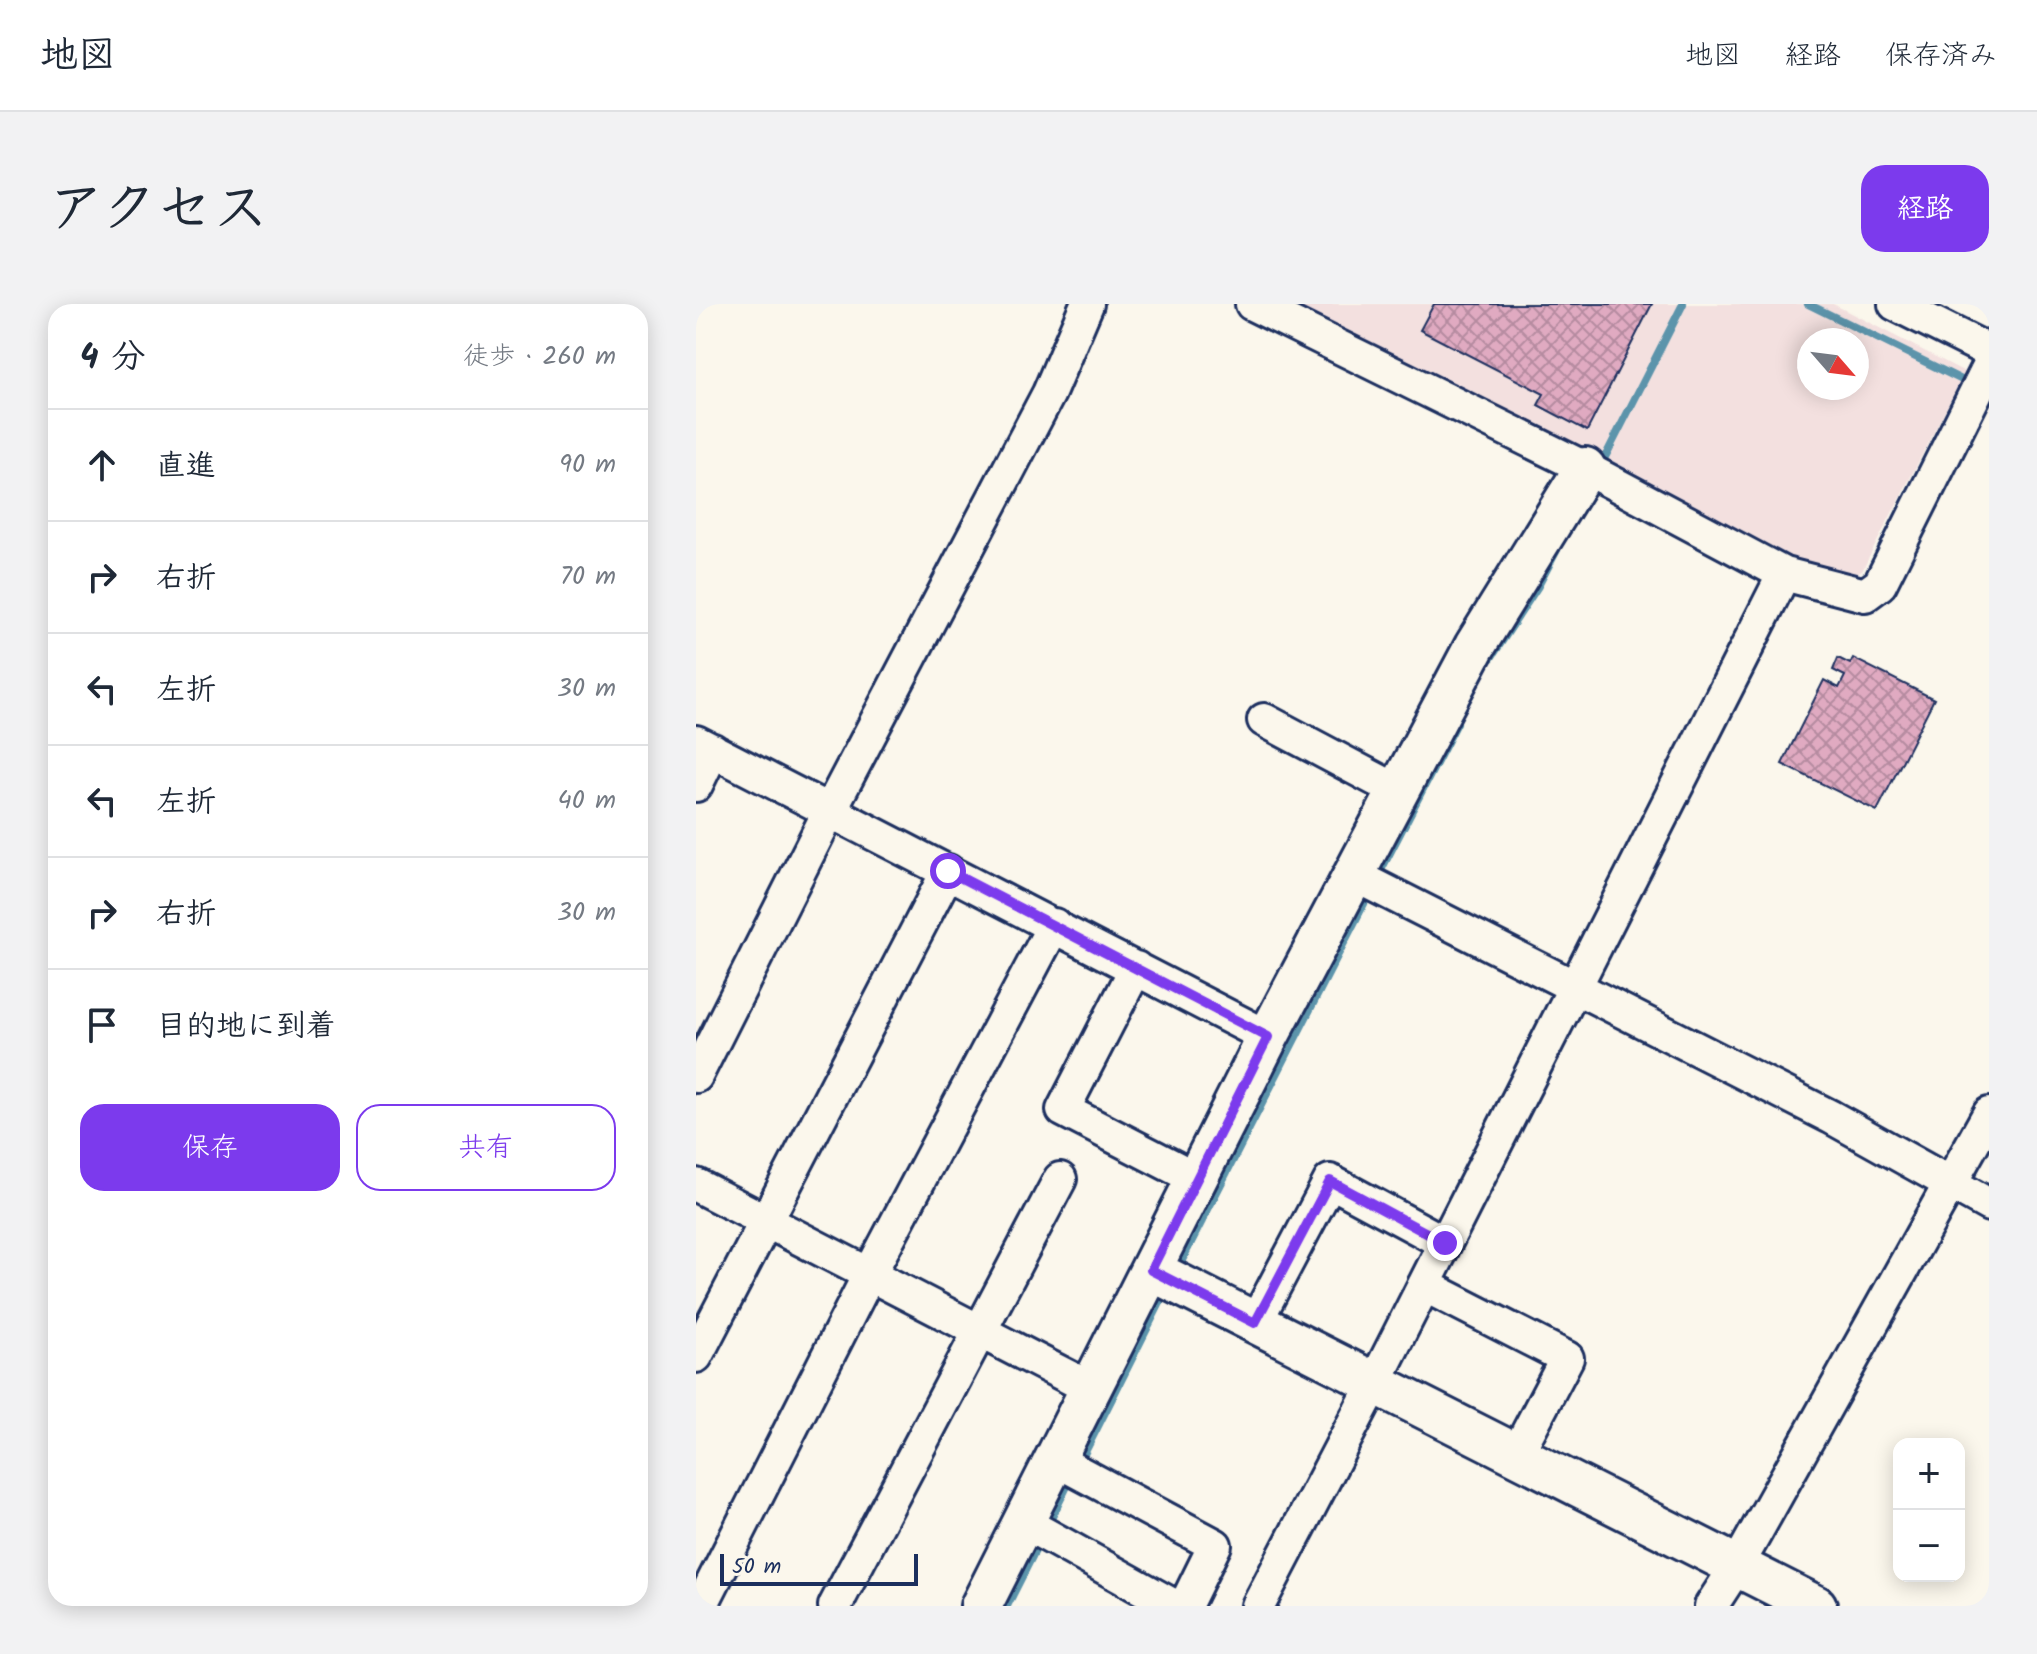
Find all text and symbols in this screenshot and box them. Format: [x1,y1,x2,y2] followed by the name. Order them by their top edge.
[40,27,116,87] text: 地図
[1685,34,1741,79] text: 地図
[1785,34,1841,79] text: 経路
[1885,34,1997,79] text: 保存済み
[1861,165,1989,252] button: 経路
[48,166,269,256] text: アクセス
[1797,328,1869,400] north arrow
[80,331,146,385] text: 4 分
[463,336,616,378] text: 徒歩 · 260 m
[80,443,124,487] icon: ahead
[156,443,216,491] text: 直進
[559,444,616,486] text: 90 m
[80,555,124,599] icon: right
[156,555,216,603] text: 右折
[560,556,616,598] text: 70 m
[80,667,124,711] icon: left
[156,667,216,715] text: 左折
[557,668,616,710] text: 30 m
[80,779,124,823] icon: left
[156,779,216,827] text: 左折
[558,780,616,822] text: 40 m
[930,853,966,889] route start
[80,891,124,935] icon: right
[156,891,216,939] text: 右折
[557,892,616,934] text: 30 m
[80,1003,124,1047] icon: arrive
[156,1003,336,1051] text: 目的地に到着
[80,1104,340,1191] button: 保存
[356,1104,616,1191] button: 共有
[1427,1225,1463,1261] route end
[1893,1438,1965,1582] map controls
[1893,1438,1965,1510] button: +
[1893,1510,1965,1582] button: −
[720,1550,918,1586] scale bar
[732,1550,781,1585] text: 50 m

